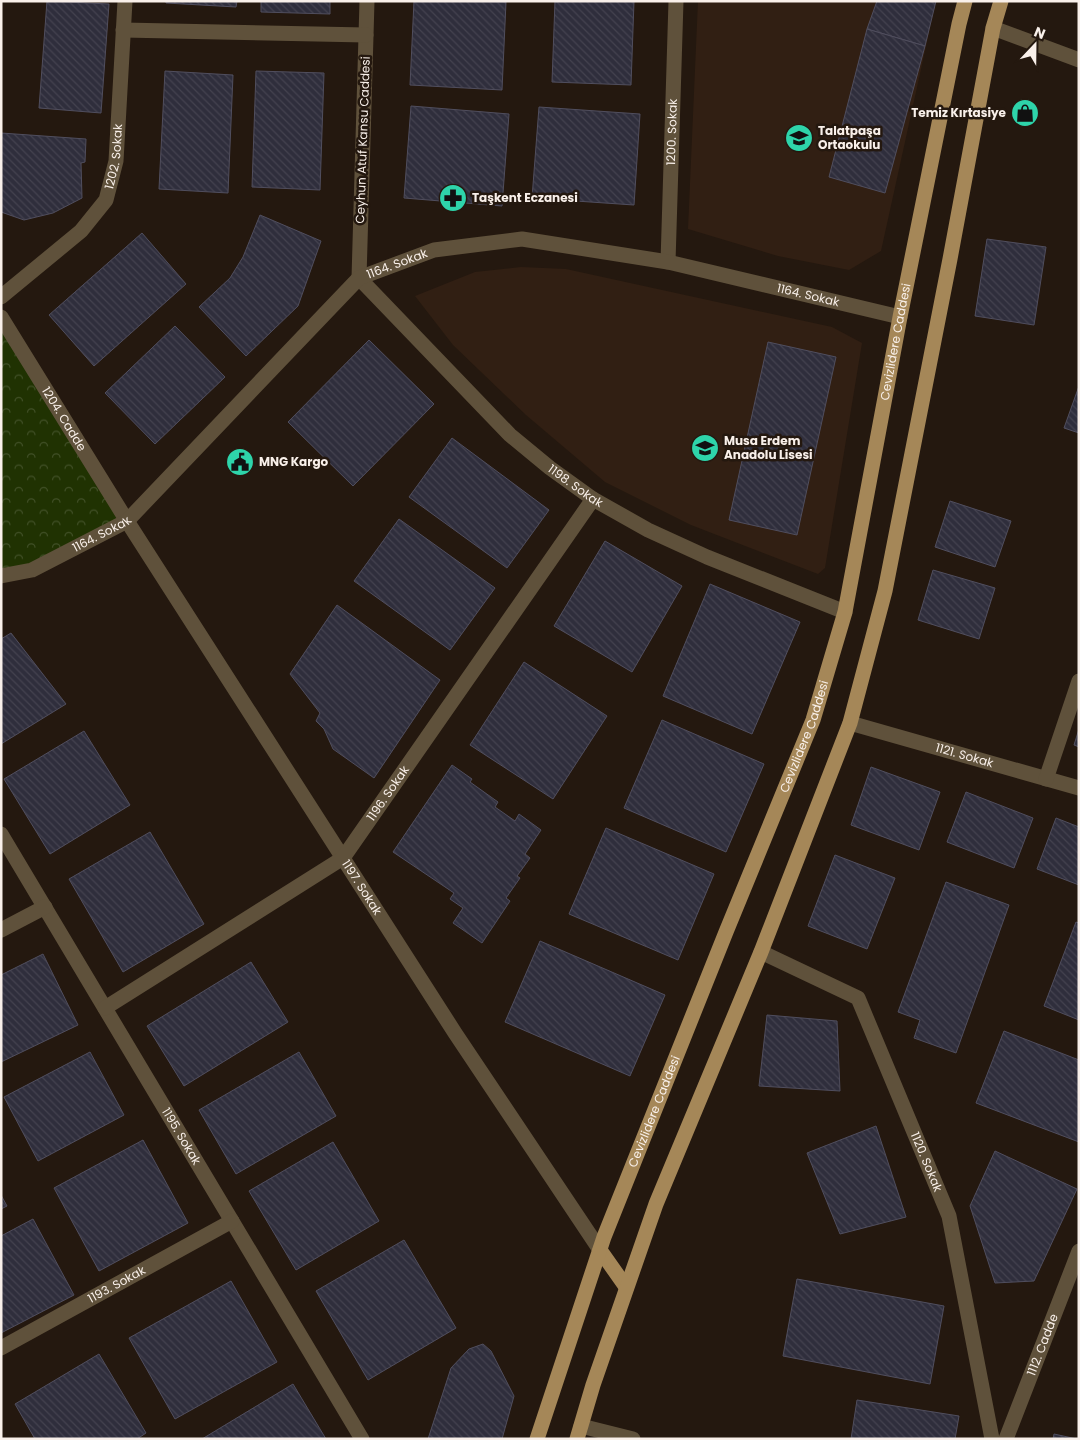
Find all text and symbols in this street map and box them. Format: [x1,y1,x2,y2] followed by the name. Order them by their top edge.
[1010,20,1060,70] north arrow
[1031,22,1048,44] text: N
[351,56,374,224] street label: Ceyhun Atuf Kansu Caddesi
[662,98,681,166] street label: 1200. Sokak
[1010,98,1040,128] shop icon: Temiz Kırtasiye
[911,104,1007,121] place label: Temiz Kırtasiye
[100,122,126,191] street label: 1202. Sokak
[818,122,881,153] place label: Talatpaşa Ortaokulu
[784,123,814,153] school or university icon: Talatpaşa Ortaokulu
[438,183,468,213] pharmacy icon: Taşkent Eczanesi
[472,189,578,206] place label: Taşkent Eczanesi
[364,244,430,282] street label: 1164. Sokak
[775,279,842,311] street label: 1164. Sokak
[876,282,915,402] street label: Cevizlidere Caddesi
[38,383,91,454] street label: 1204. Cadde
[724,432,813,463] place label: Musa Erdem Anadolu Lisesi
[690,433,720,463] school or university icon: Musa Erdem Anadolu Lisesi
[225,447,255,477] public building icon: MNG Kargo
[259,453,329,470] place label: MNG Kargo
[545,460,607,511] street label: 1198. Sokak
[69,512,136,556] street label: 1164. Sokak
[775,678,832,795] street label: Cevizlidere Caddesi
[934,739,996,772] street label: 1121. Sokak
[362,761,413,824] street label: 1196. Sokak
[338,856,387,919] street label: 1197. Sokak
[624,1053,684,1170] street label: Cevizlidere Caddesi
[158,1104,206,1168] street label: 1195. Sokak
[907,1129,947,1195] street label: 1120. Sokak
[85,1261,149,1307] street label: 1193. Sokak
[1022,1311,1062,1378] street label: 1112. Cadde

